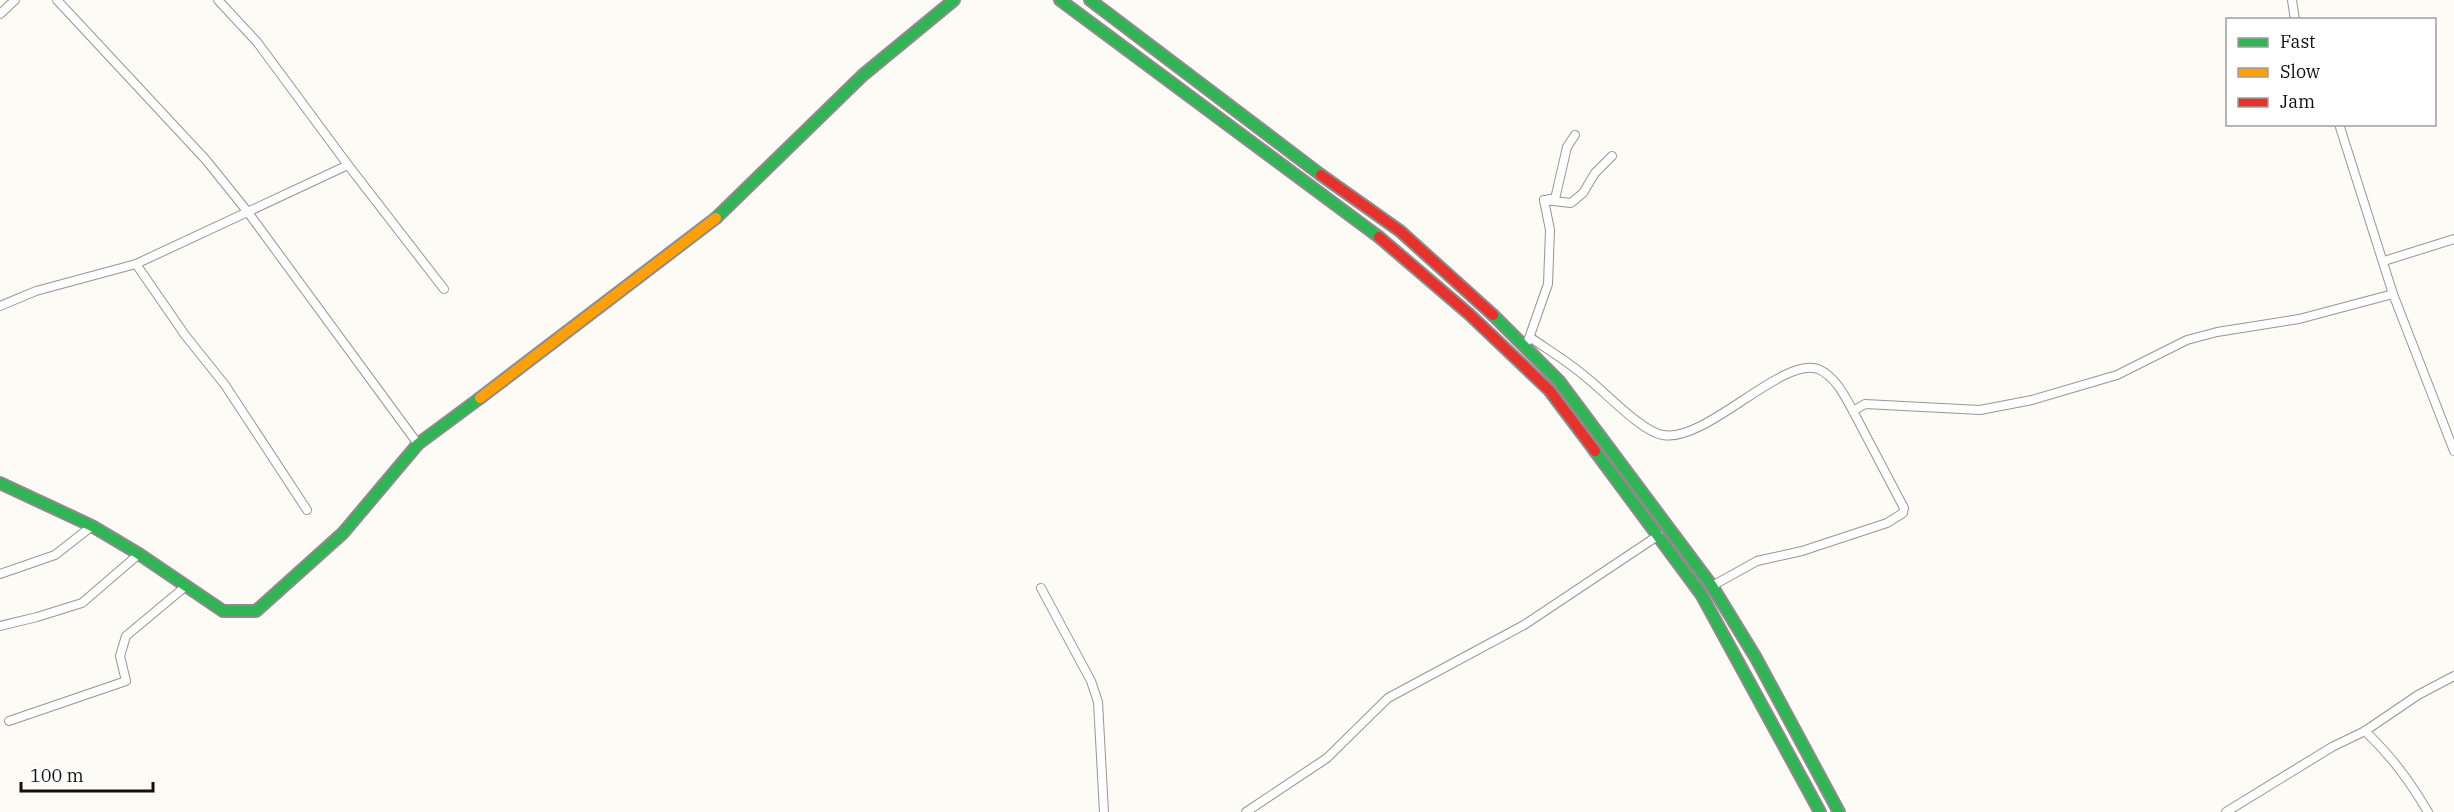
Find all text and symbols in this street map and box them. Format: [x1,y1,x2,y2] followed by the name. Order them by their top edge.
[2226,18,2436,126] legend
[2280,30,2315,53] text: Fast
[2280,60,2320,83] text: Slow
[2280,90,2315,113] text: Jam
[21,755,153,793] scale bar
[30,764,84,787] text: 100 m

